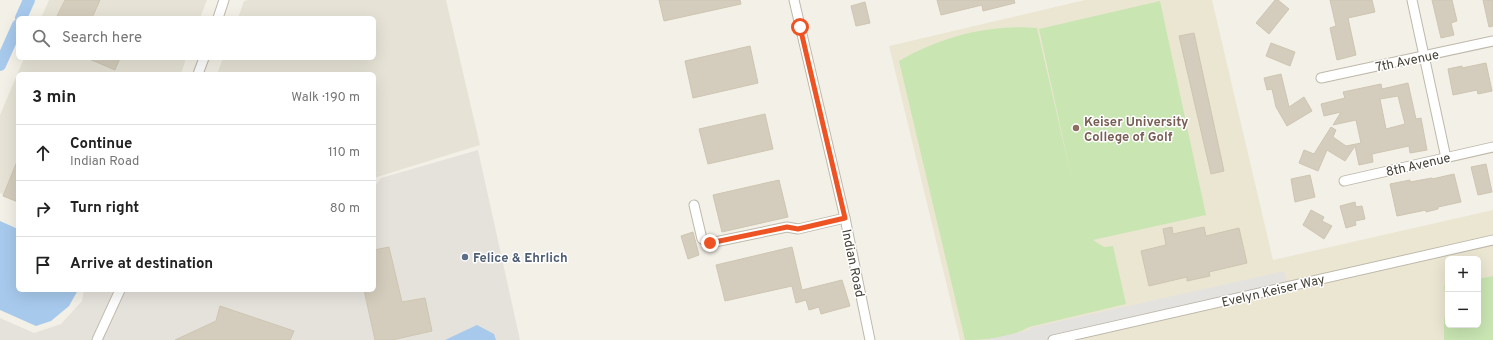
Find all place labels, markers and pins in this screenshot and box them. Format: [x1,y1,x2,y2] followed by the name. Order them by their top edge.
[1084,115,1189,146] place label: Keiser University College of Golf
[1071,123,1081,133] marker: Keiser University College of Golf
[473,251,568,267] place label: Felice & Ehrlich
[460,252,470,262] marker: Felice & Ehrlich

